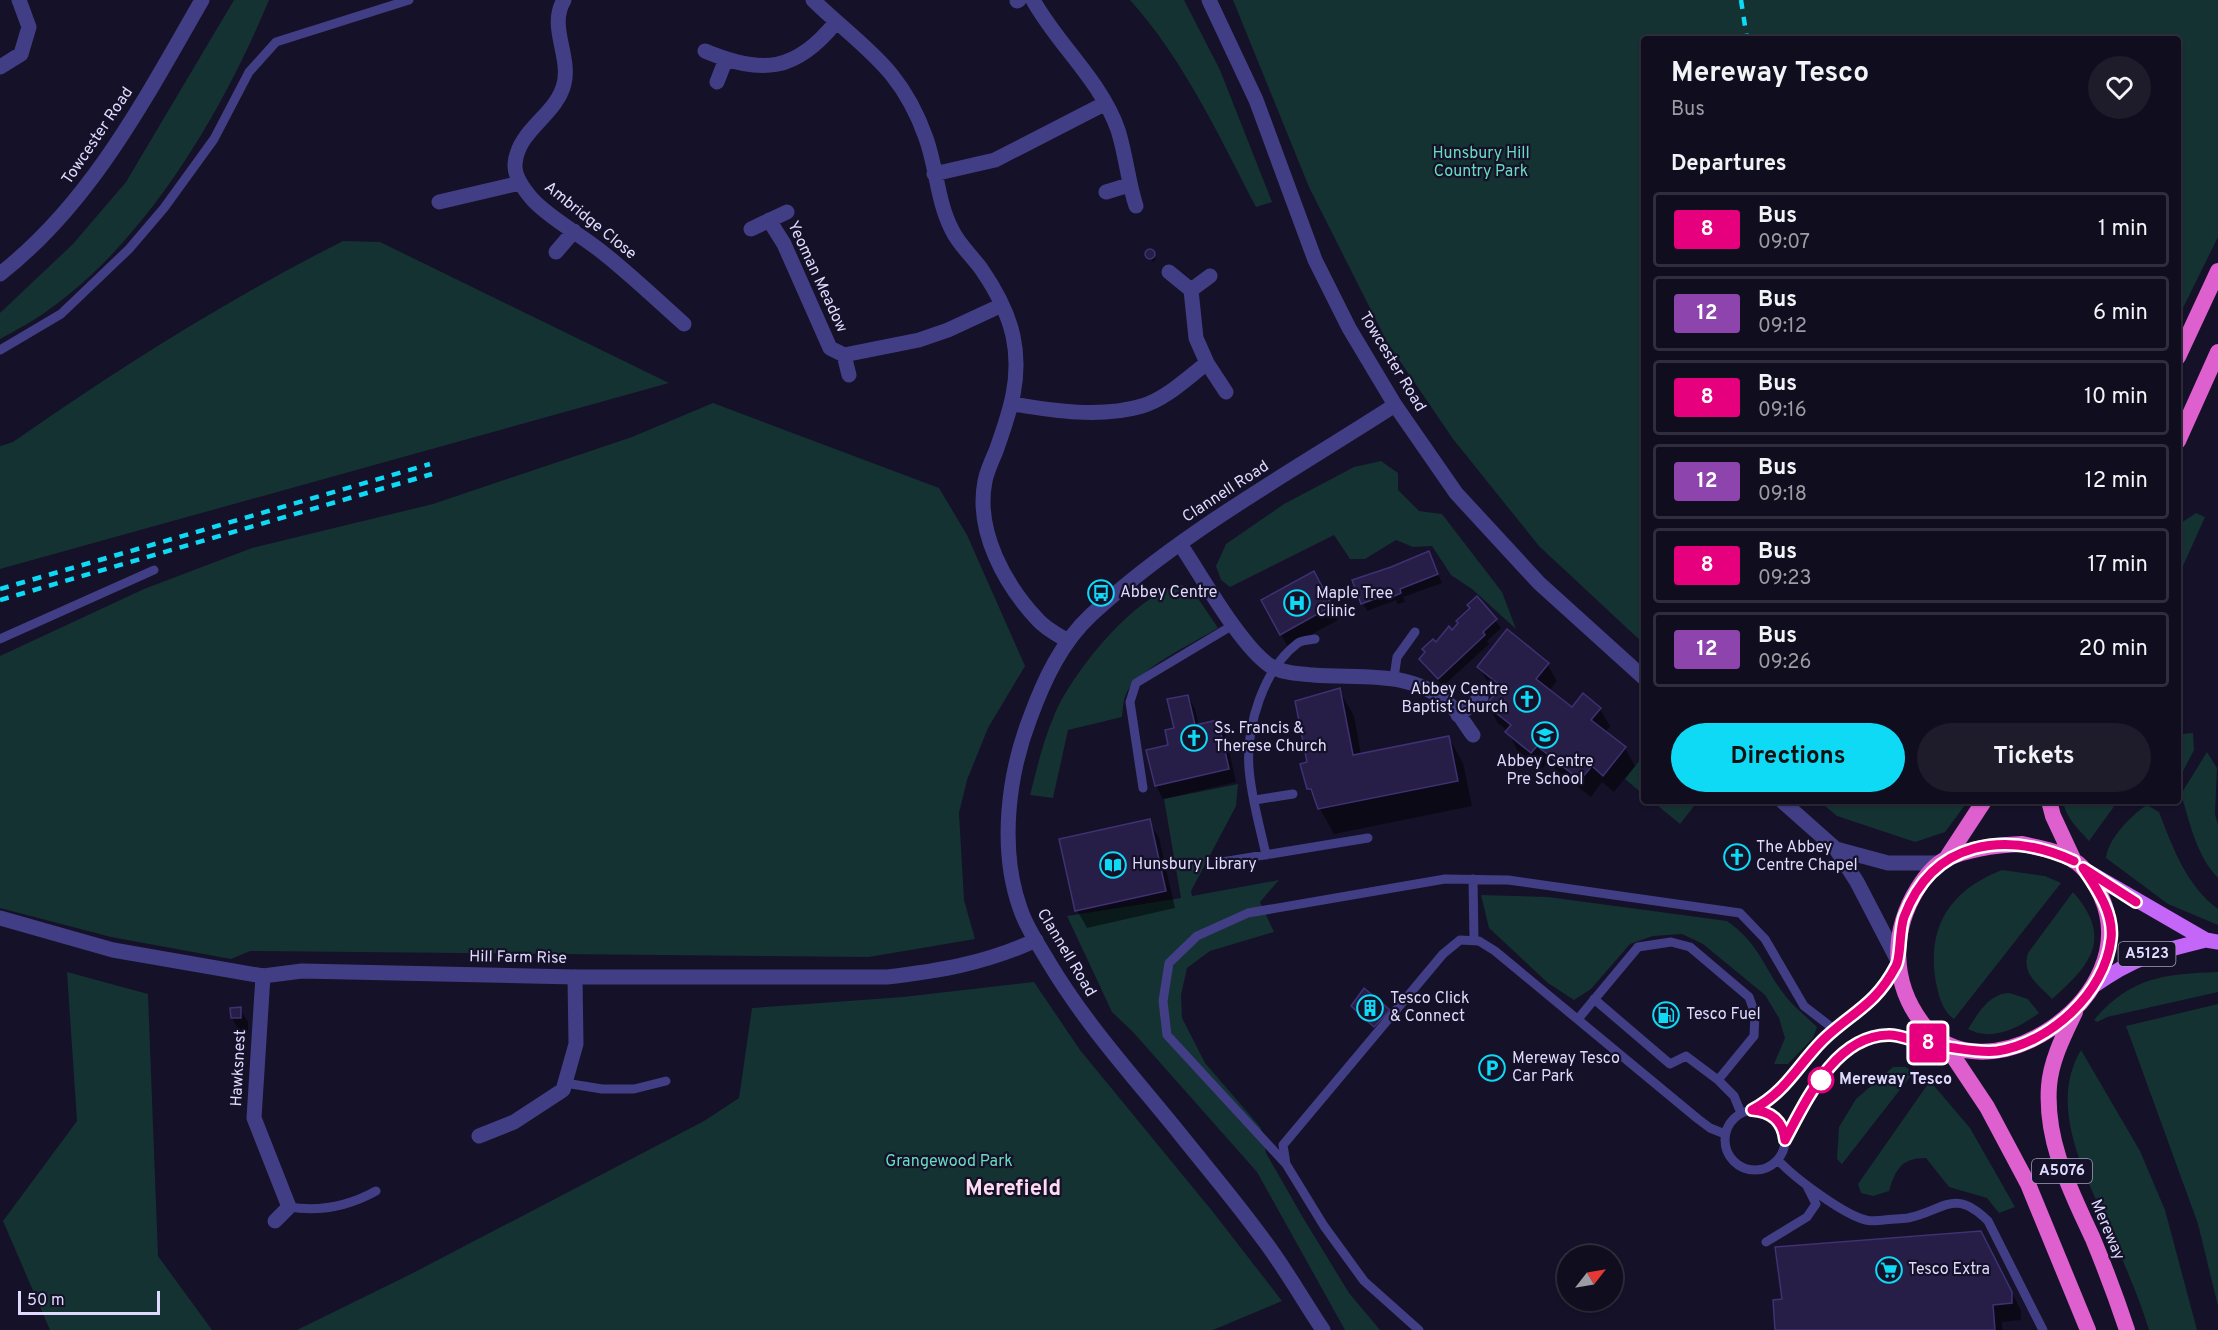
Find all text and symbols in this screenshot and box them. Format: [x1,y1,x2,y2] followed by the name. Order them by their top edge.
[1671,56,1869,92] text: Mereway Tesco
[2088,56,2151,119] button: heart
[58,83,138,189] street label: Towcester Road
[1671,97,1705,123] text: Bus
[1432,144,1530,182] park label: Hunsbury Hill Country Park
[1671,151,1787,178] text: Departures
[540,178,640,264] street label: Ambridge Close
[1758,203,1797,230] text: Bus
[1700,216,1714,243] text: 8
[2098,216,2148,243] text: 1 min
[782,218,852,336] street label: Yeoman Meadow
[1758,230,1810,256] text: 09:07
[1758,287,1797,314] text: Bus
[1696,300,1718,327] text: 12
[2093,300,2148,327] text: 6 min
[1354,308,1430,416] street label: Towcester Road
[1758,314,1807,340] text: 09:12
[1758,371,1797,398] text: Bus
[1700,384,1714,411] text: 8
[2084,384,2148,411] text: 10 min
[1758,398,1807,424] text: 09:16
[1758,455,1797,482] text: Bus
[1179,457,1273,527] street label: Clannell Road
[1696,468,1718,495] text: 12
[2085,468,2148,495] text: 12 min
[1758,482,1807,508] text: 09:18
[1758,539,1797,566] text: Bus
[1700,552,1714,579] text: 8
[2088,552,2148,579] text: 17 min
[1758,566,1812,592] text: 09:23
[1086,578,1116,608] bus stop icon: Abbey Centre
[1120,583,1217,603] place label: Abbey Centre
[1316,584,1393,622] place label: Maple Tree Clinic
[1282,588,1312,618] hospital icon: Maple Tree Clinic
[1758,623,1797,650] text: Bus
[1696,636,1718,663] text: 12
[2079,636,2148,663] text: 20 min
[1758,650,1811,676] text: 09:26
[1402,680,1508,718] place label: Abbey Centre Baptist Church
[1512,684,1542,714] church icon: Abbey Centre Baptist Church
[1214,719,1327,757] place label: Ss. Francis & Therese Church
[1530,720,1560,750] school or university icon: Abbey Centre Pre School
[1179,723,1209,753] church icon: Ss. Francis & Therese Church
[1671,723,1905,792] button: Directions
[1917,723,2151,792] button: Tickets
[1496,752,1594,790] place label: Abbey Centre Pre School
[1756,838,1858,876] place label: The Abbey Centre Chapel
[1722,842,1752,872] church icon: The Abbey Centre Chapel
[1098,850,1128,880] library icon: Hunsbury Library
[1132,855,1257,875] place label: Hunsbury Library
[1032,905,1100,1001] street label: Clannell Road
[2118,942,2176,966] road number: A5123
[469,947,567,969] street label: Hill Farm Rise
[1390,989,1470,1027] place label: Tesco Click & Connect
[1355,993,1385,1023] building icon: Tesco Click & Connect
[1651,1000,1681,1030] fuel station icon: Tesco Fuel
[1686,1005,1761,1025] place label: Tesco Fuel
[1908,1024,1948,1062] line badge: 8
[227,1029,251,1107] street label: Hawksnest
[1921,1030,1935,1057] text: 8
[1512,1049,1620,1087] place label: Mereway Tesco Car Park
[1477,1053,1507,1083] parking icon: Mereway Tesco Car Park
[1808,1067,1834,1093] marker: Mereway Tesco
[1839,1070,1952,1090] place label: Mereway Tesco
[885,1152,1013,1172] park label: Grangewood Park
[2032,1159,2092,1183] road number: A5076
[965,1176,1061,1203] district label: Merefield
[2085,1197,2129,1263] street label: Mereway
[1557,1245,1623,1311] north arrow
[1557,1245,1623,1311] map controls
[1874,1255,1904,1285] supermarket icon: Tesco Extra
[1908,1260,1990,1280] place label: Tesco Extra
[18,1288,160,1316] scale bar
[27,1291,65,1311] text: 50 m

